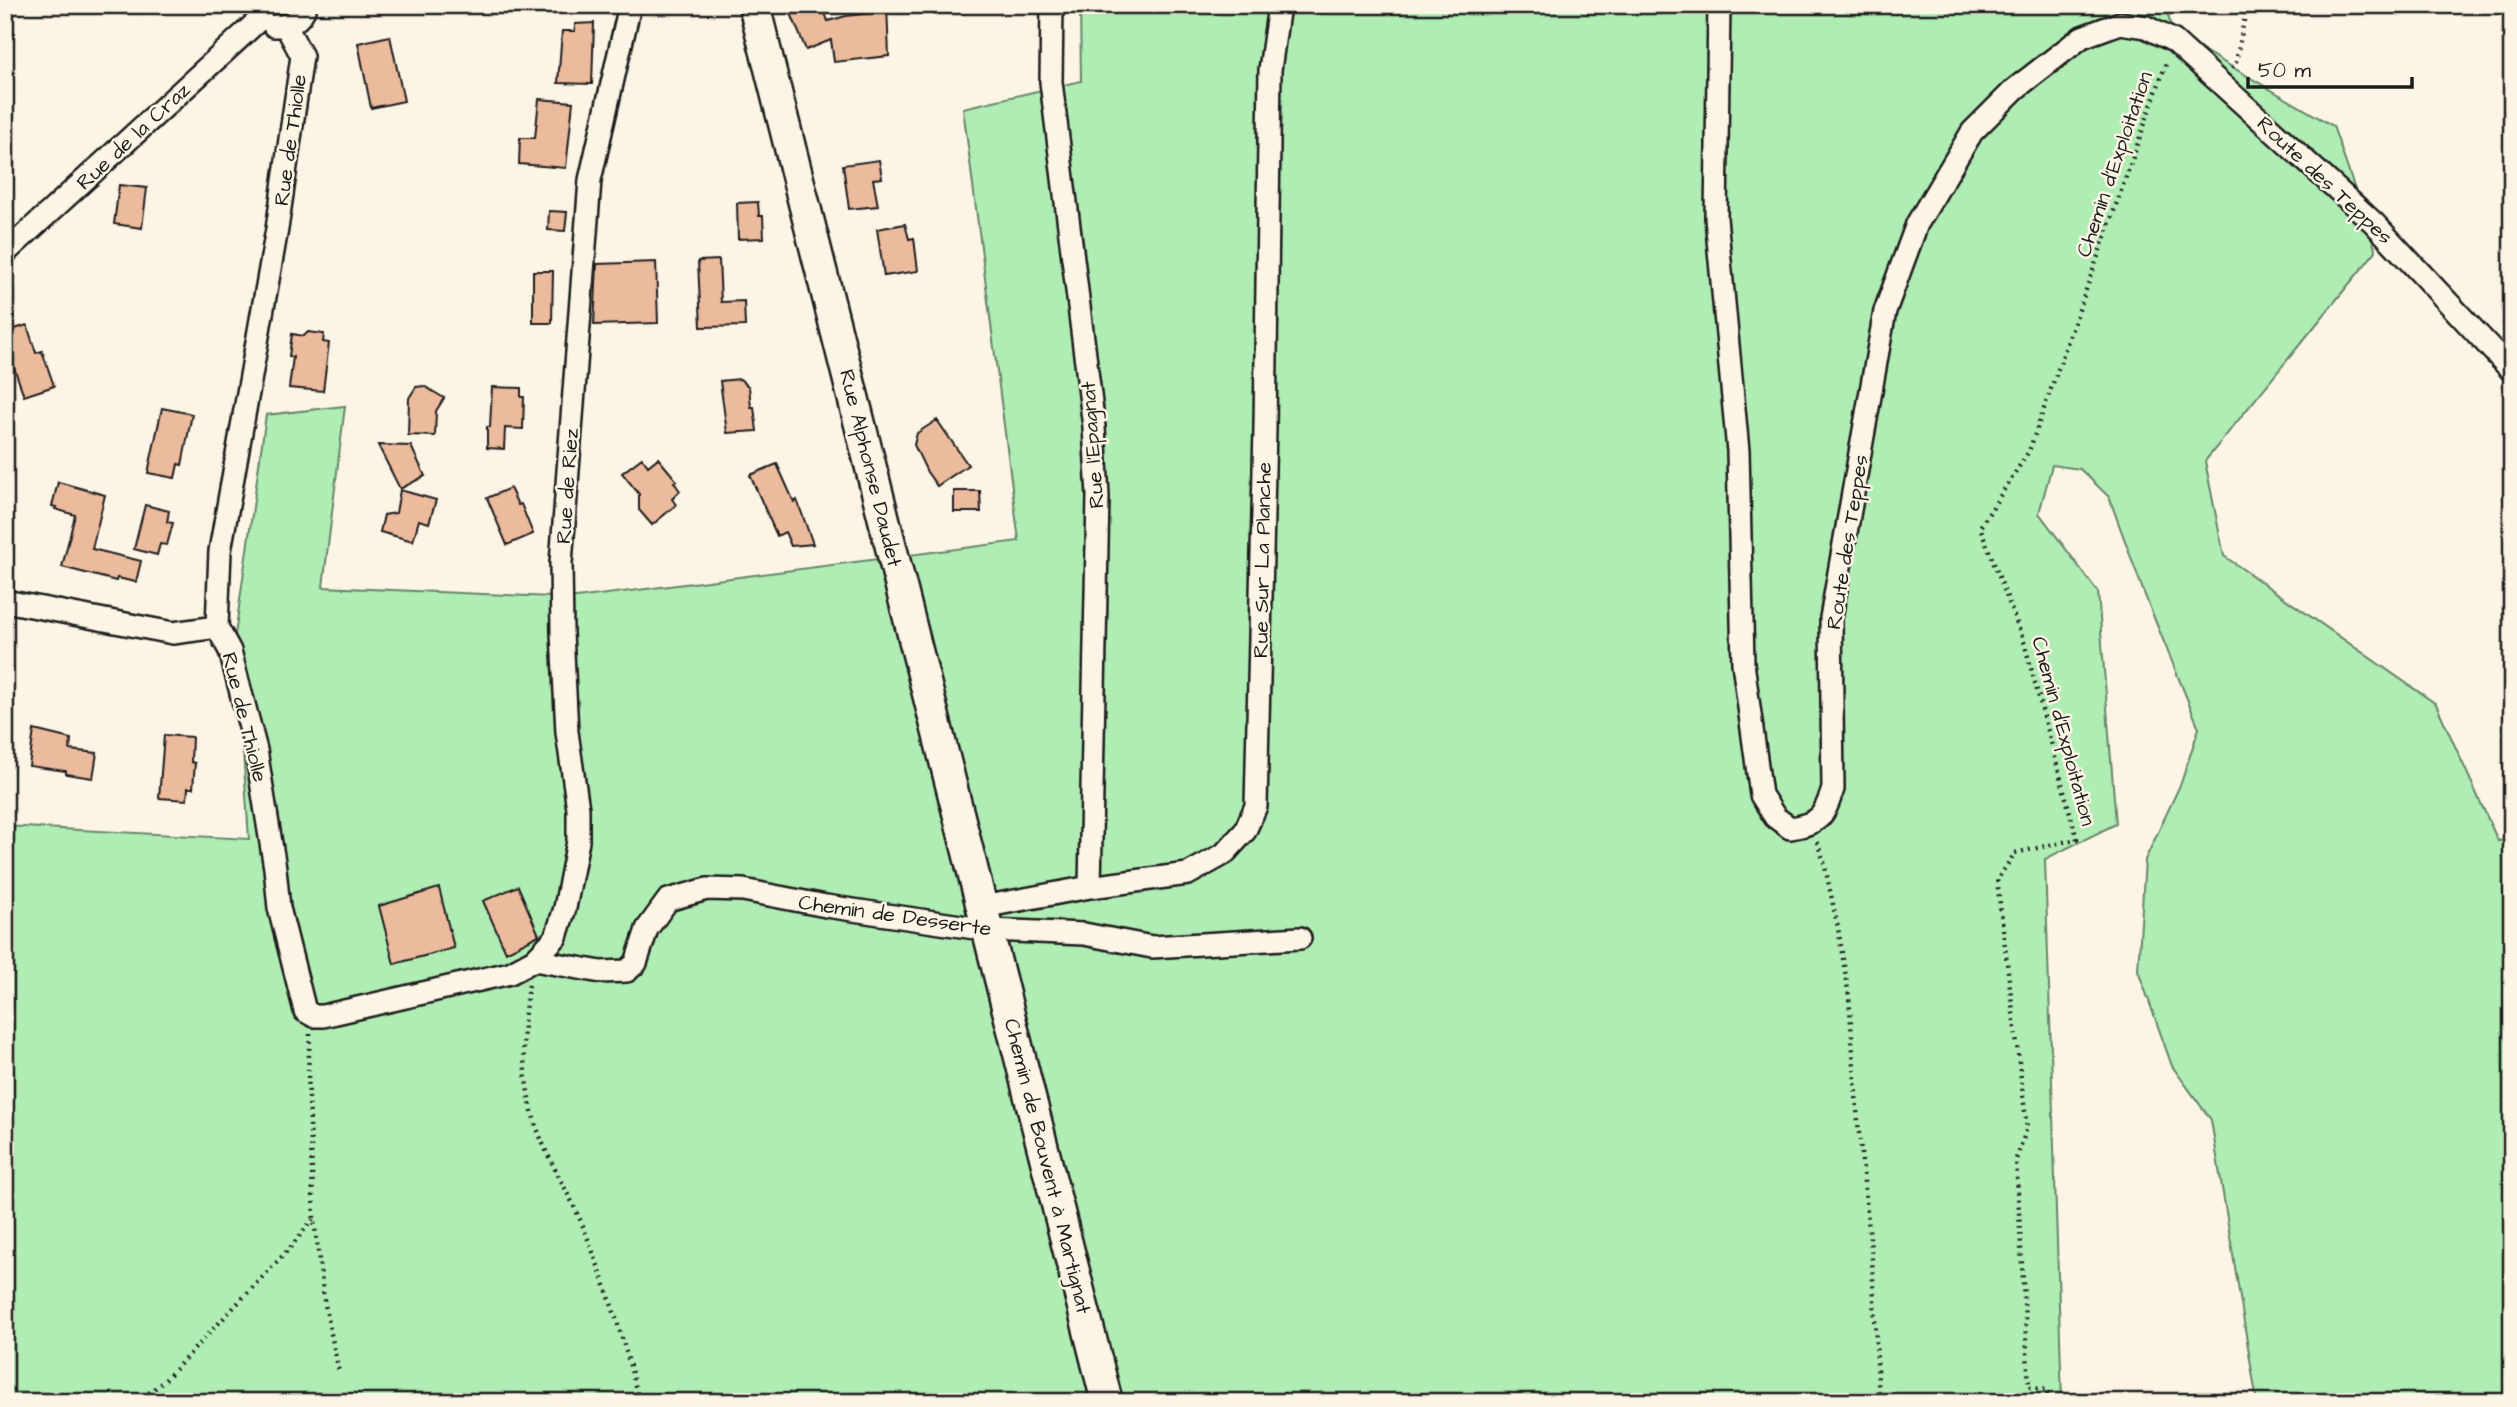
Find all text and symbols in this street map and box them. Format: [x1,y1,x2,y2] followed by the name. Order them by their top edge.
[2248,46,2412,90] scale bar
[2258,56,2312,85] text: 50 m
[2069,67,2161,261] street label: Chemin d'Exploitation
[267,73,314,208] street label: Rue de Thiolle
[70,76,197,197] street label: Rue de la Craz
[2250,110,2399,252] street label: Route des Teppes
[831,366,909,571] street label: Rue Alphonse Daudet
[1074,380,1113,510] street label: Rue l'Epagnat
[549,427,586,545] street label: Rue de Riez
[1819,453,1877,632] street label: Route des Teppes
[1246,462,1279,658] street label: Rue Sur La Planche
[2023,633,2103,829] street label: Chemin d'Exploitation
[214,649,275,785] street label: Rue de Thiolle
[797,888,993,943] street label: Chemin de Desserte
[995,1015,1098,1318] street label: Chemin de Bouvent à Martignat

